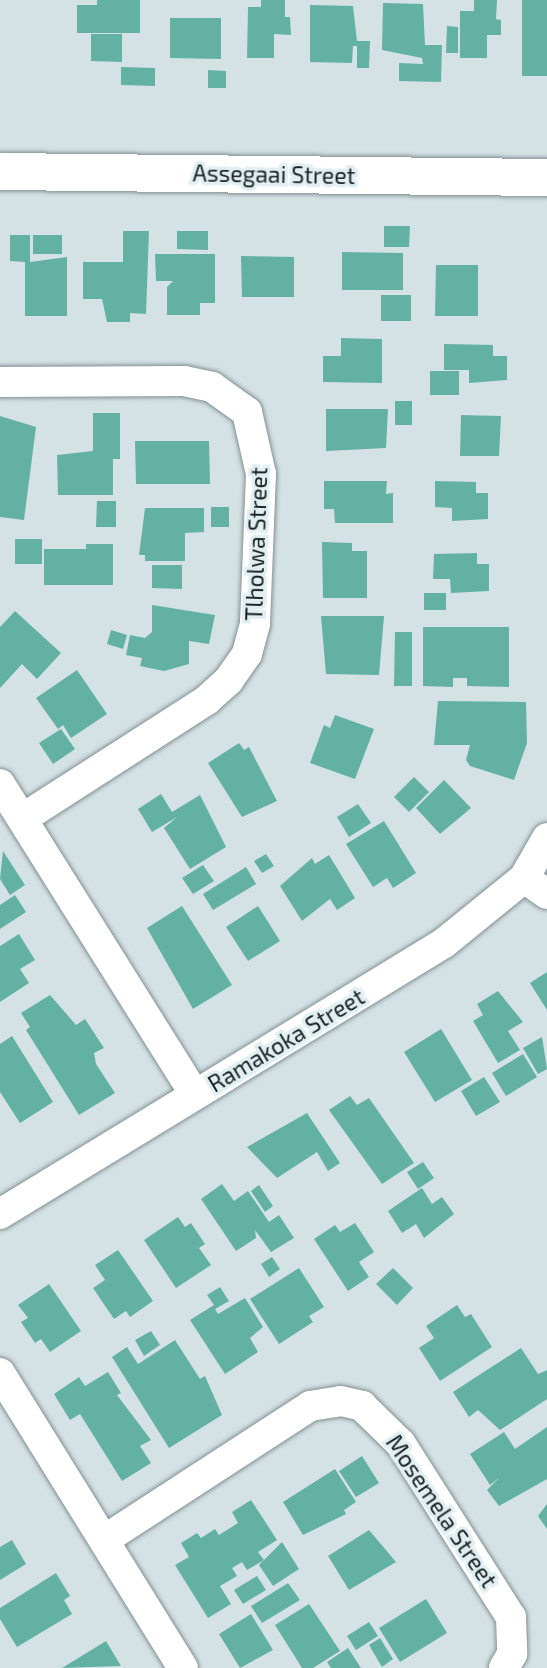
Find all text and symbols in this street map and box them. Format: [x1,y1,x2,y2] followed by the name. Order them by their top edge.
[192,159,356,189] street label: Assegaai Street
[240,467,272,621] street label: Tlholwa Street
[203,982,369,1098] street label: Ramakoka Street
[381,1429,503,1593] street label: Mosemela Street

